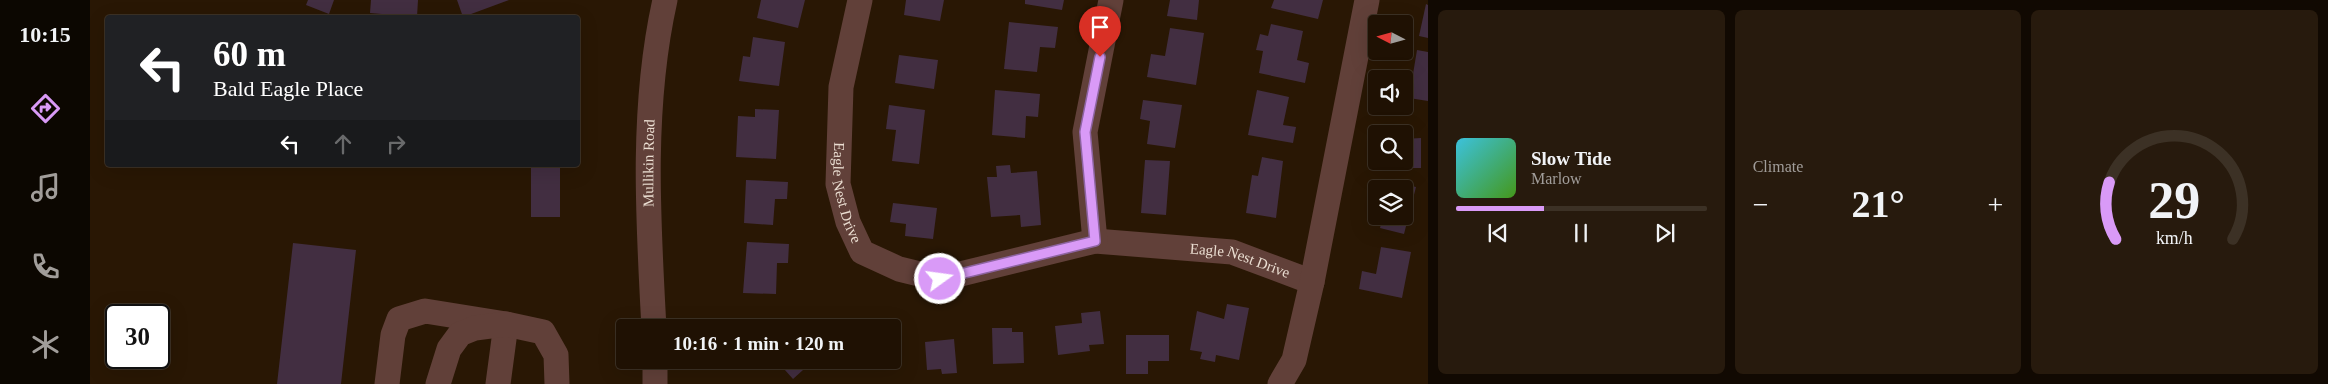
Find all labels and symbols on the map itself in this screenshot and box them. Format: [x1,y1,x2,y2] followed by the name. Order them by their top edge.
[1079,6,1121,57] pin
[1368,15,1412,60] north arrow
[640,118,658,207] street label: Mullikin Road
[829,142,865,246] street label: Eagle Nest Drive
[1189,241,1292,281] street label: Eagle Nest Drive
[913,252,965,304] position arrow
[105,304,170,369] speed limit sign: 30

